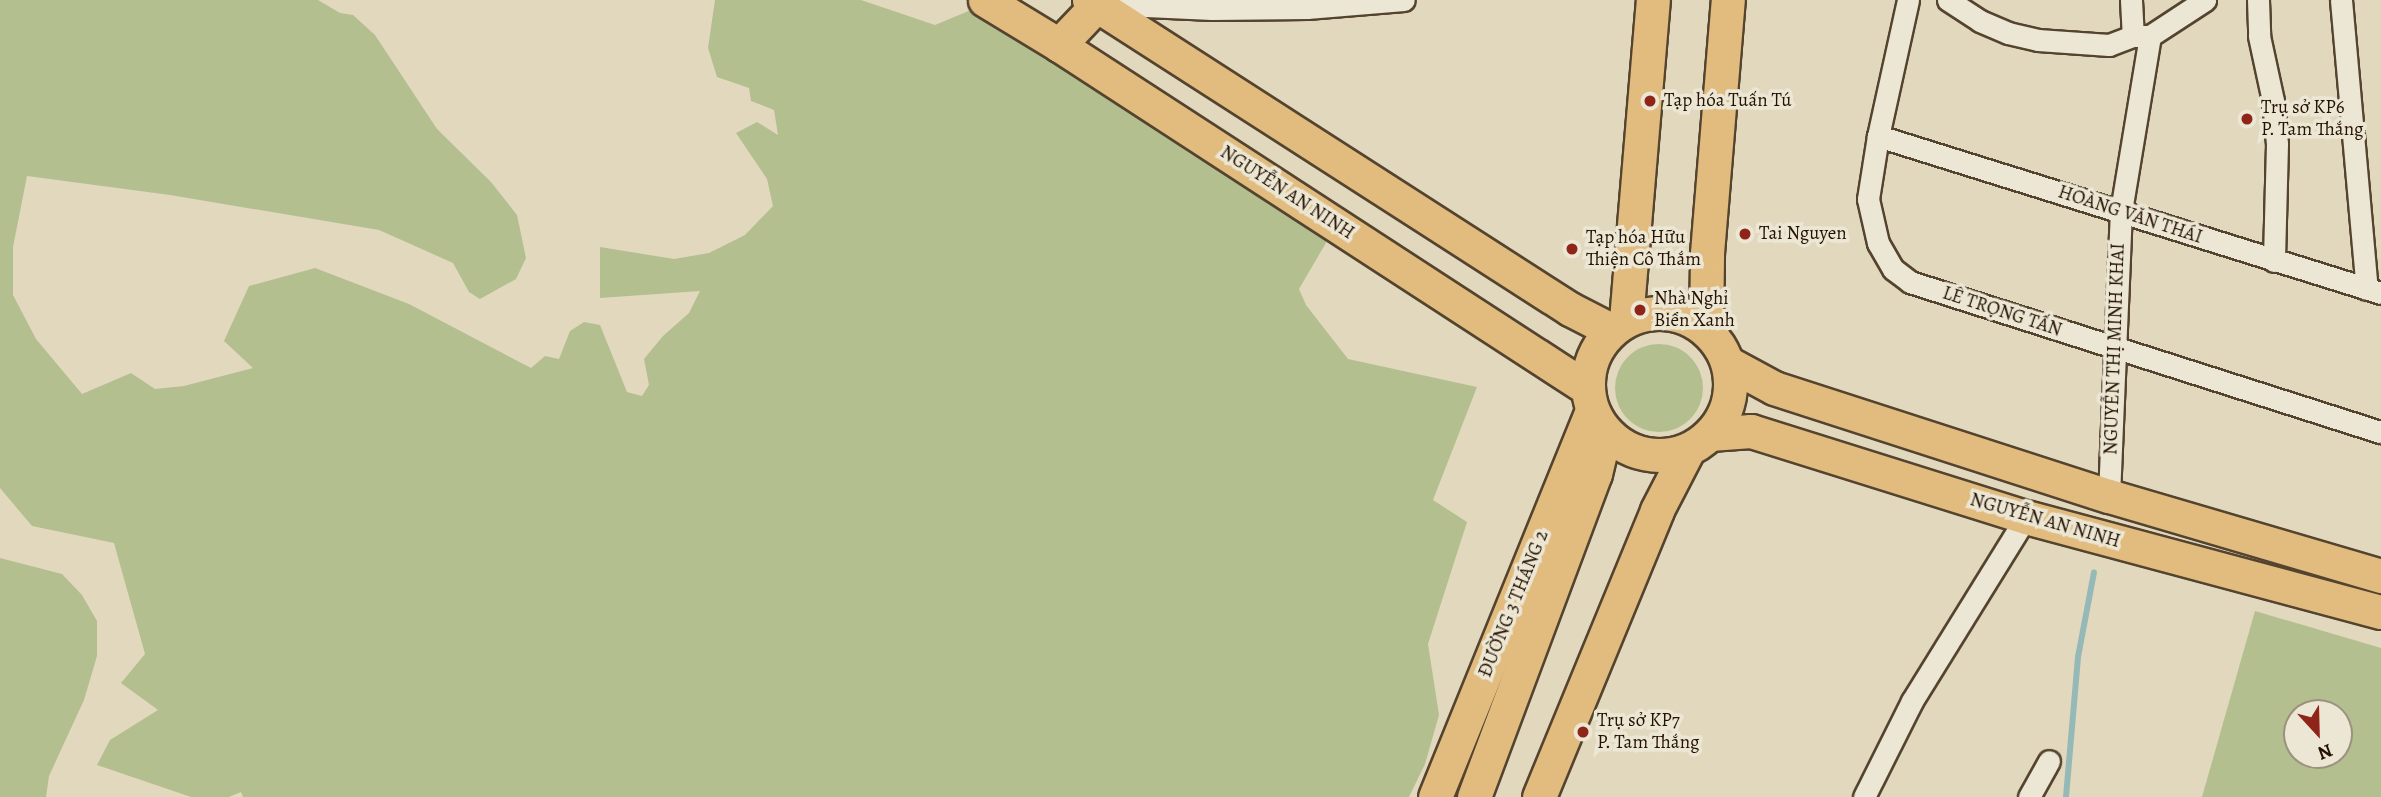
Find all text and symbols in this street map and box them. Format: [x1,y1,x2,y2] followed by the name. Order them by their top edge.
[1664,90,1791,112] place label: Tạp hóa Tuấn Tú
[1642,93,1658,109] marker: Tạp hóa Tuấn Tú
[2261,97,2364,141] place label: Trụ sở KP6 P. Tam Thắng
[2239,111,2255,127] marker: Trụ sở KP6 P. Tam Thắng
[1216,141,1358,245] street label: NGUYỄN AN NINH
[2055,181,2205,249] street label: HOÀNG VĂN THÁI
[1759,223,1847,245] place label: Tai Nguyen
[1737,226,1753,242] marker: Tai Nguyen
[1586,227,1701,271] place label: Tạp hóa Hữu Thiện Cô Thắm
[1564,241,1580,257] marker: Tạp hóa Hữu Thiện Cô Thắm
[2100,243,2130,455] street label: NGUYỄN THỊ MINH KHAI
[1940,282,2064,342] street label: LÊ TRỌNG TẤN
[1654,288,1735,332] place label: Nhà Nghỉ Biển Xanh
[1632,302,1648,318] marker: Nhà Nghỉ Biển Xanh
[1967,489,2123,553] street label: NGUYỄN AN NINH
[1474,527,1554,681] street label: ĐƯỜNG 3 THÁNG 2
[2283,699,2353,769] north arrow
[1597,710,1700,754] place label: Trụ sở KP7 P. Tam Thắng
[1575,724,1591,740] marker: Trụ sở KP7 P. Tam Thắng
[2314,737,2336,766] text: N

